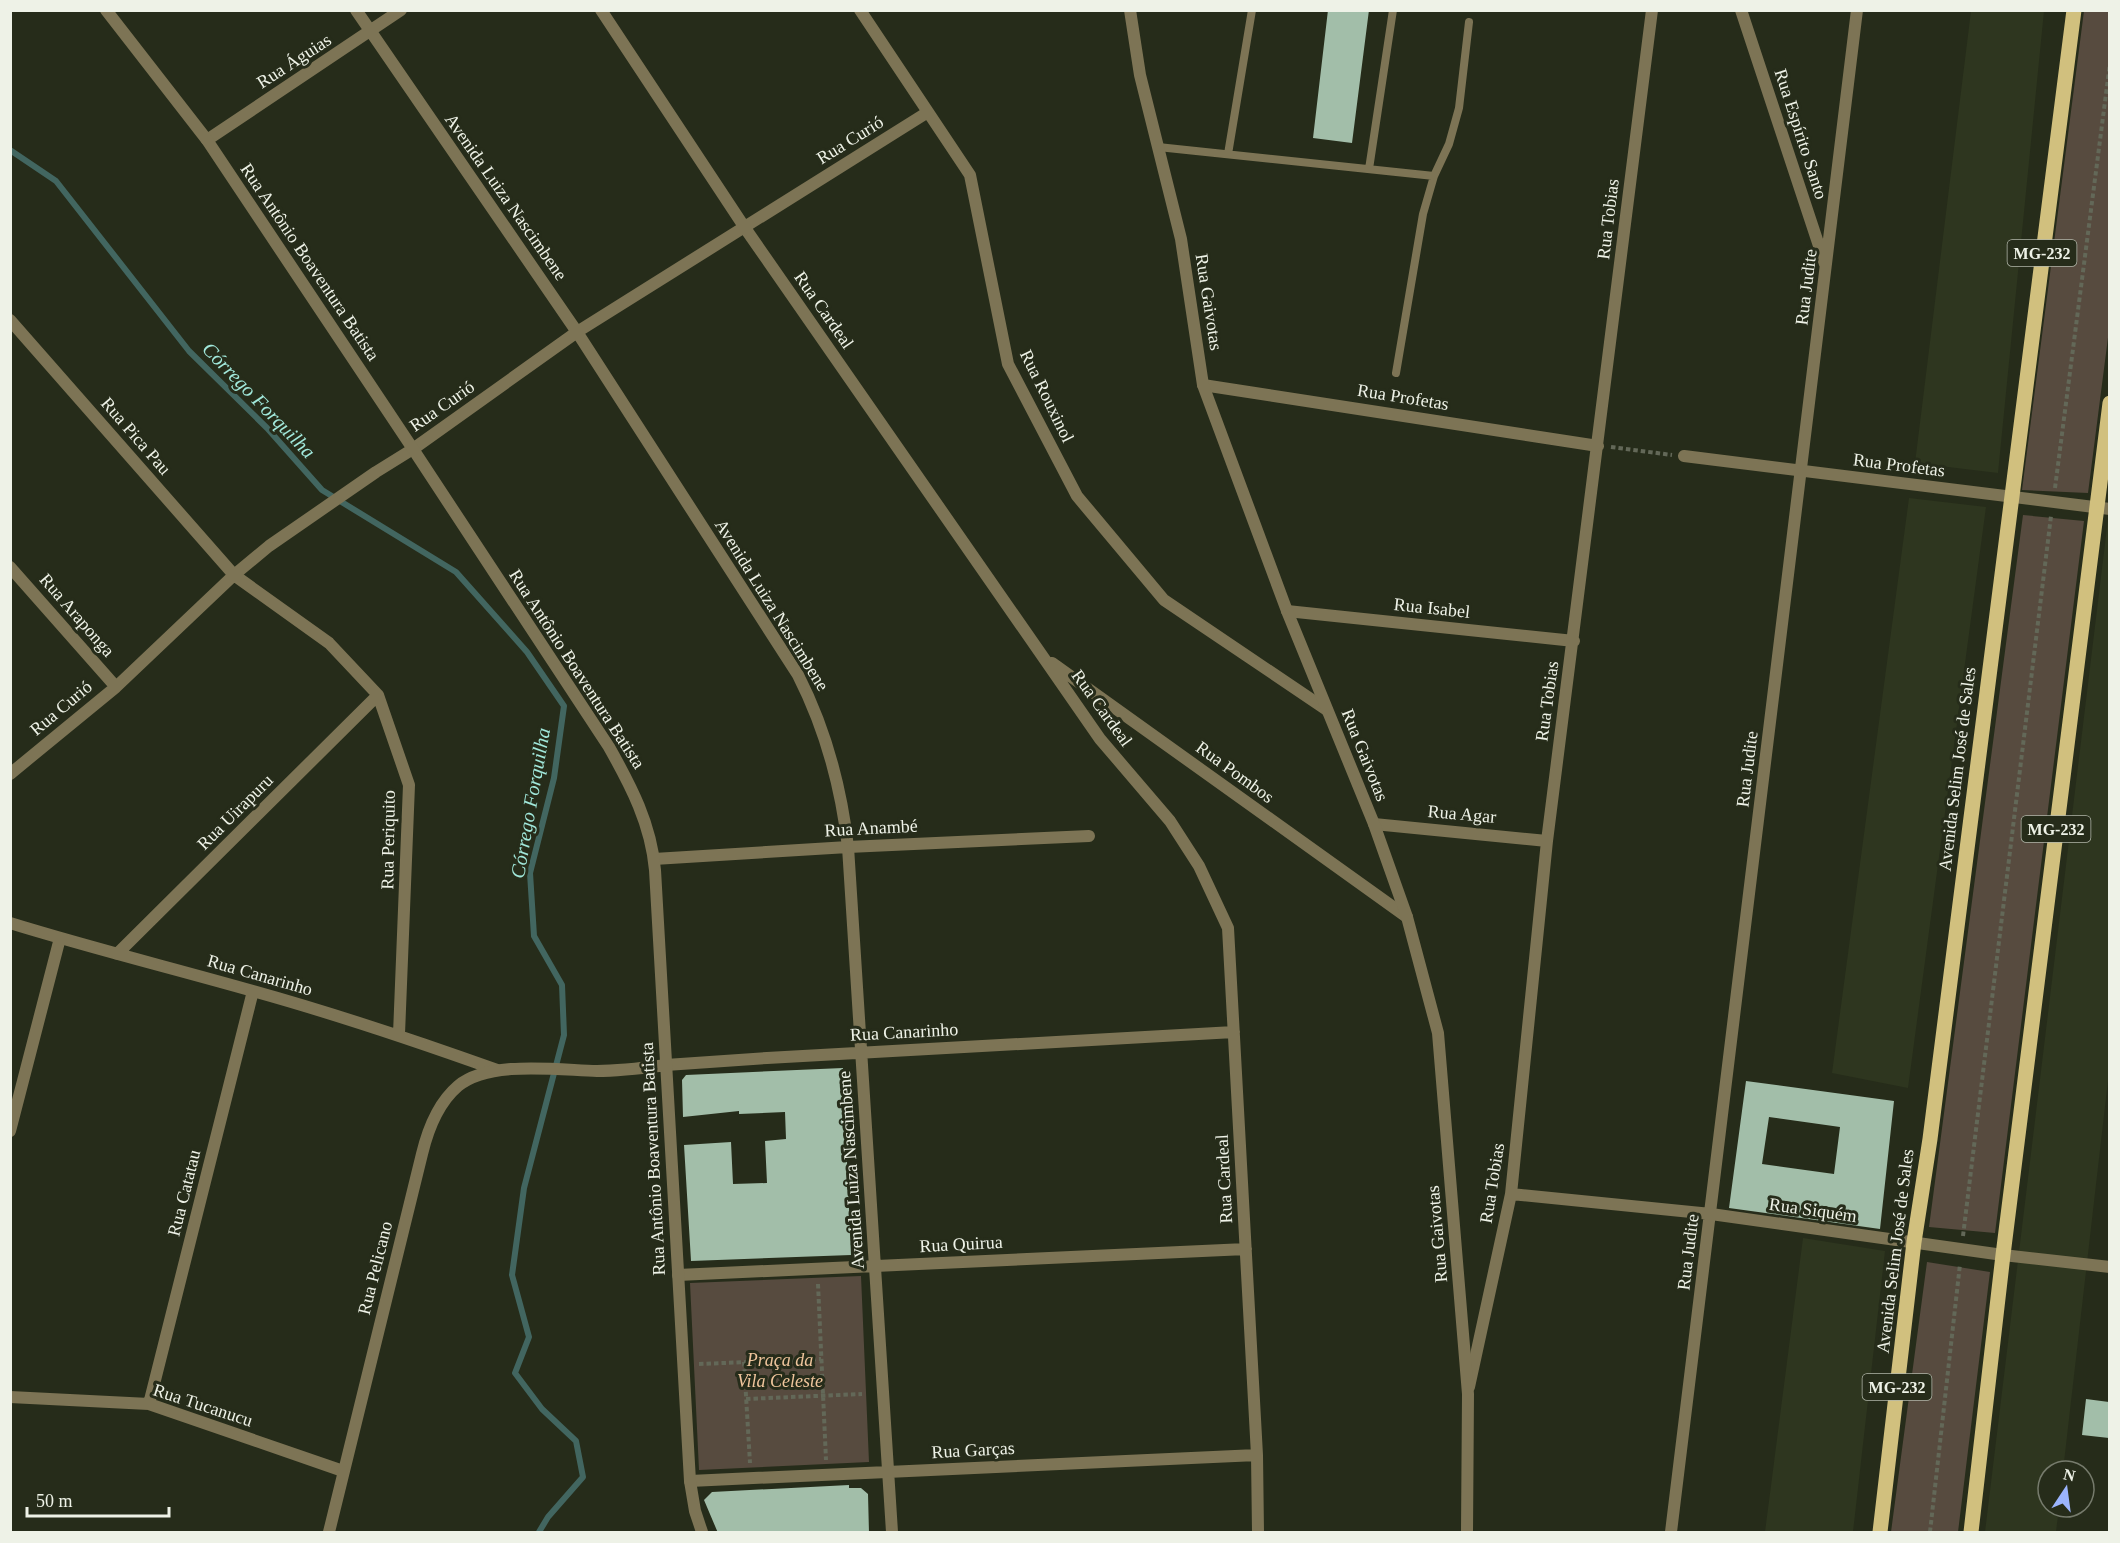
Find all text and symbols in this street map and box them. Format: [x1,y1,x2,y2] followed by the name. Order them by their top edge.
[253,29,335,92] street label: Rua Águias
[1770,66,1832,202] street label: Rua Espírito Santo
[441,110,571,284] street label: Avenida Luiza Nascimbene
[813,112,887,168] street label: Rua Curió
[236,160,384,364] street label: Rua Antônio Boaventura Batista
[1593,178,1623,260] street label: Rua Tobias
[2008,240,2076,266] road number: MG-232
[1791,248,1821,326] street label: Rua Judite
[1191,252,1227,352] street label: Rua Gaivotas
[790,268,858,352] street label: Rua Cardeal
[197,338,320,463] water label: Córrego Forquilha
[1016,346,1078,446] street label: Rua Rouxinol
[406,376,478,436] street label: Rua Curió
[1356,380,1450,414] street label: Rua Profetas
[97,393,175,479] street label: Rua Pica Pau
[1852,449,1946,481] street label: Rua Profetas
[711,515,833,695] street label: Avenida Luiza Nascimbene
[505,566,649,772] street label: Rua Antônio Boaventura Batista
[36,569,118,661] street label: Rua Araponga
[1393,594,1471,622] street label: Rua Isabel
[1531,660,1563,742] street label: Rua Tobias
[1068,666,1136,750] street label: Rua Cardeal
[1935,666,1979,872] street label: Avenida Selim José de Sales
[26,676,96,740] street label: Rua Curió
[1337,706,1393,804] street label: Rua Gaivotas
[506,726,555,880] water label: Córrego Forquilha
[1732,730,1762,808] street label: Rua Judite
[1192,737,1278,807] street label: Rua Pombos
[193,770,277,854] street label: Rua Uirapuru
[377,790,399,890] street label: Rua Periquito
[1427,801,1497,827] street label: Rua Agar
[824,816,918,840] street label: Rua Anambé
[2022,816,2090,842] road number: MG-232
[205,950,315,1000] street label: Rua Canarinho
[849,1019,959,1045] street label: Rua Canarinho
[637,1042,669,1276] street label: Rua Antônio Boaventura Batista
[834,1070,868,1270] street label: Avenida Luiza Nascimbene
[1212,1134,1236,1224] street label: Rua Cardeal
[1476,1141,1508,1225] street label: Rua Tobias
[164,1148,204,1238] street label: Rua Catatau
[1873,1148,1917,1354] street label: Avenida Selim José de Sales
[1423,1185,1451,1283] street label: Rua Gaivotas
[1768,1194,1858,1226] street label: Rua Siquém
[1673,1213,1703,1291] street label: Rua Judite
[354,1219,396,1317] street label: Rua Pelicano
[919,1232,1003,1256] street label: Rua Quirua
[737,1350,823,1391] park label: Praça da Vila Celeste
[1862,1374,1932,1400] road number: MG-232
[151,1379,255,1431] street label: Rua Tucanucu
[931,1438,1015,1462] street label: Rua Garças
[2036,1459,2096,1519] north arrow
[2062,1465,2077,1485] text: N
[27,1480,170,1518] scale bar
[36,1491,73,1511] text: 50 m

